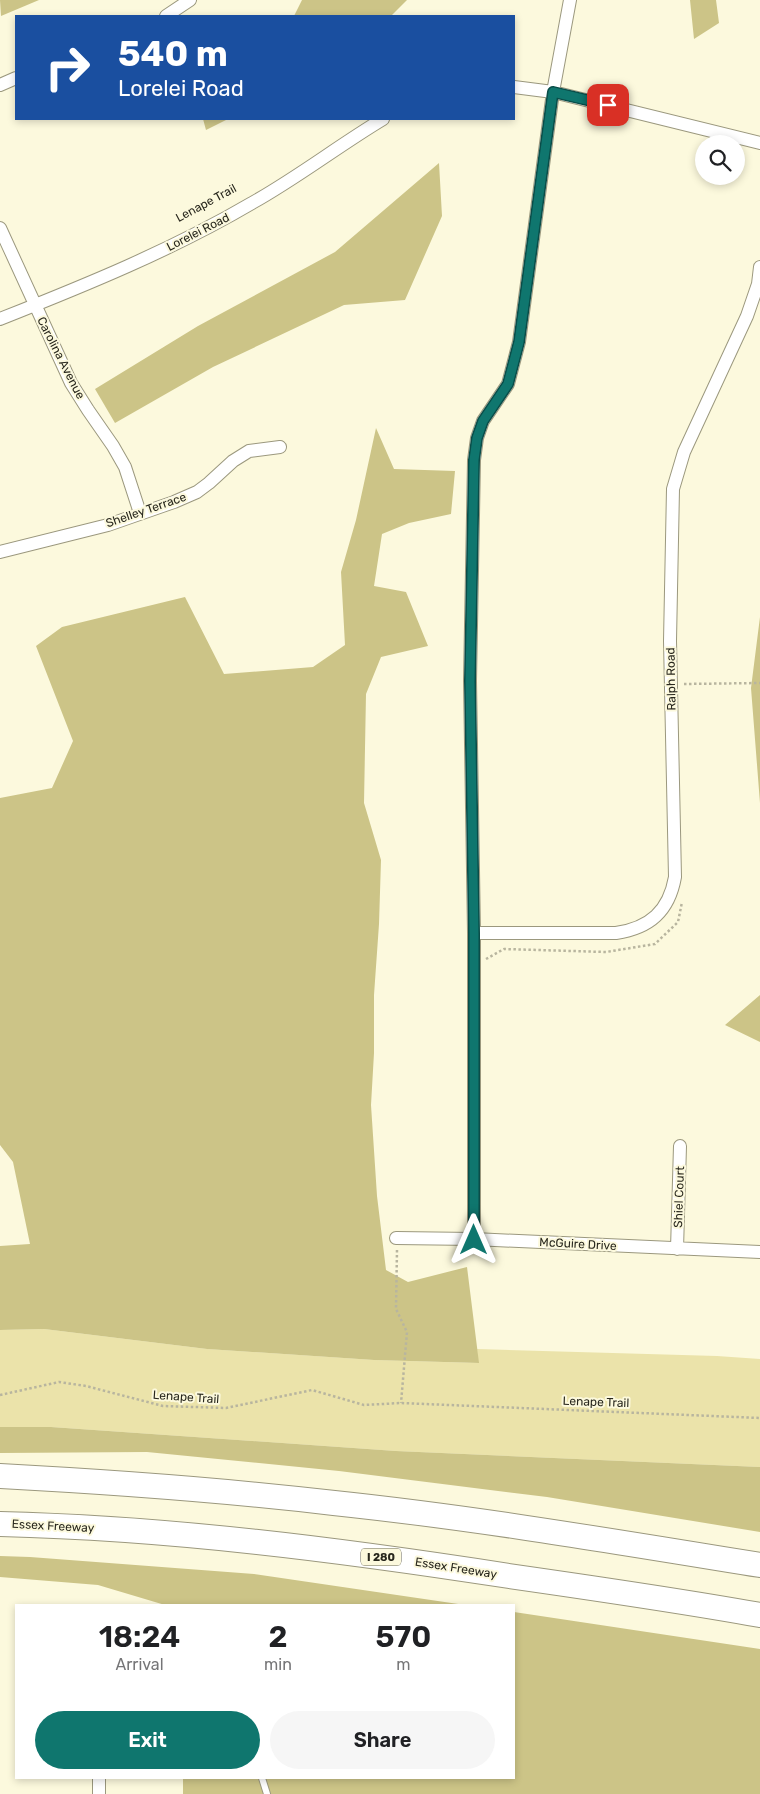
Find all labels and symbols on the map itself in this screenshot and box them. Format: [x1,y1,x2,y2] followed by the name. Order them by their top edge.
[587,84,629,126] pin
[173,181,239,225] street label: Lenape Trail
[164,210,232,254] street label: Lorelei Road
[34,315,88,402] street label: Carolina Avenue
[104,490,188,530] street label: Shelley Terrace
[663,647,679,711] street label: Ralph Road
[671,1166,687,1228] street label: Shiel Court
[447,1213,499,1265] position arrow
[539,1235,617,1253] street label: McGuire Drive
[152,1388,220,1406] street label: Lenape Trail
[562,1394,630,1410] street label: Lenape Trail
[11,1517,95,1535] street label: Essex Freeway
[361,1548,401,1565] road number: I 280
[414,1555,498,1581] street label: Essex Freeway

